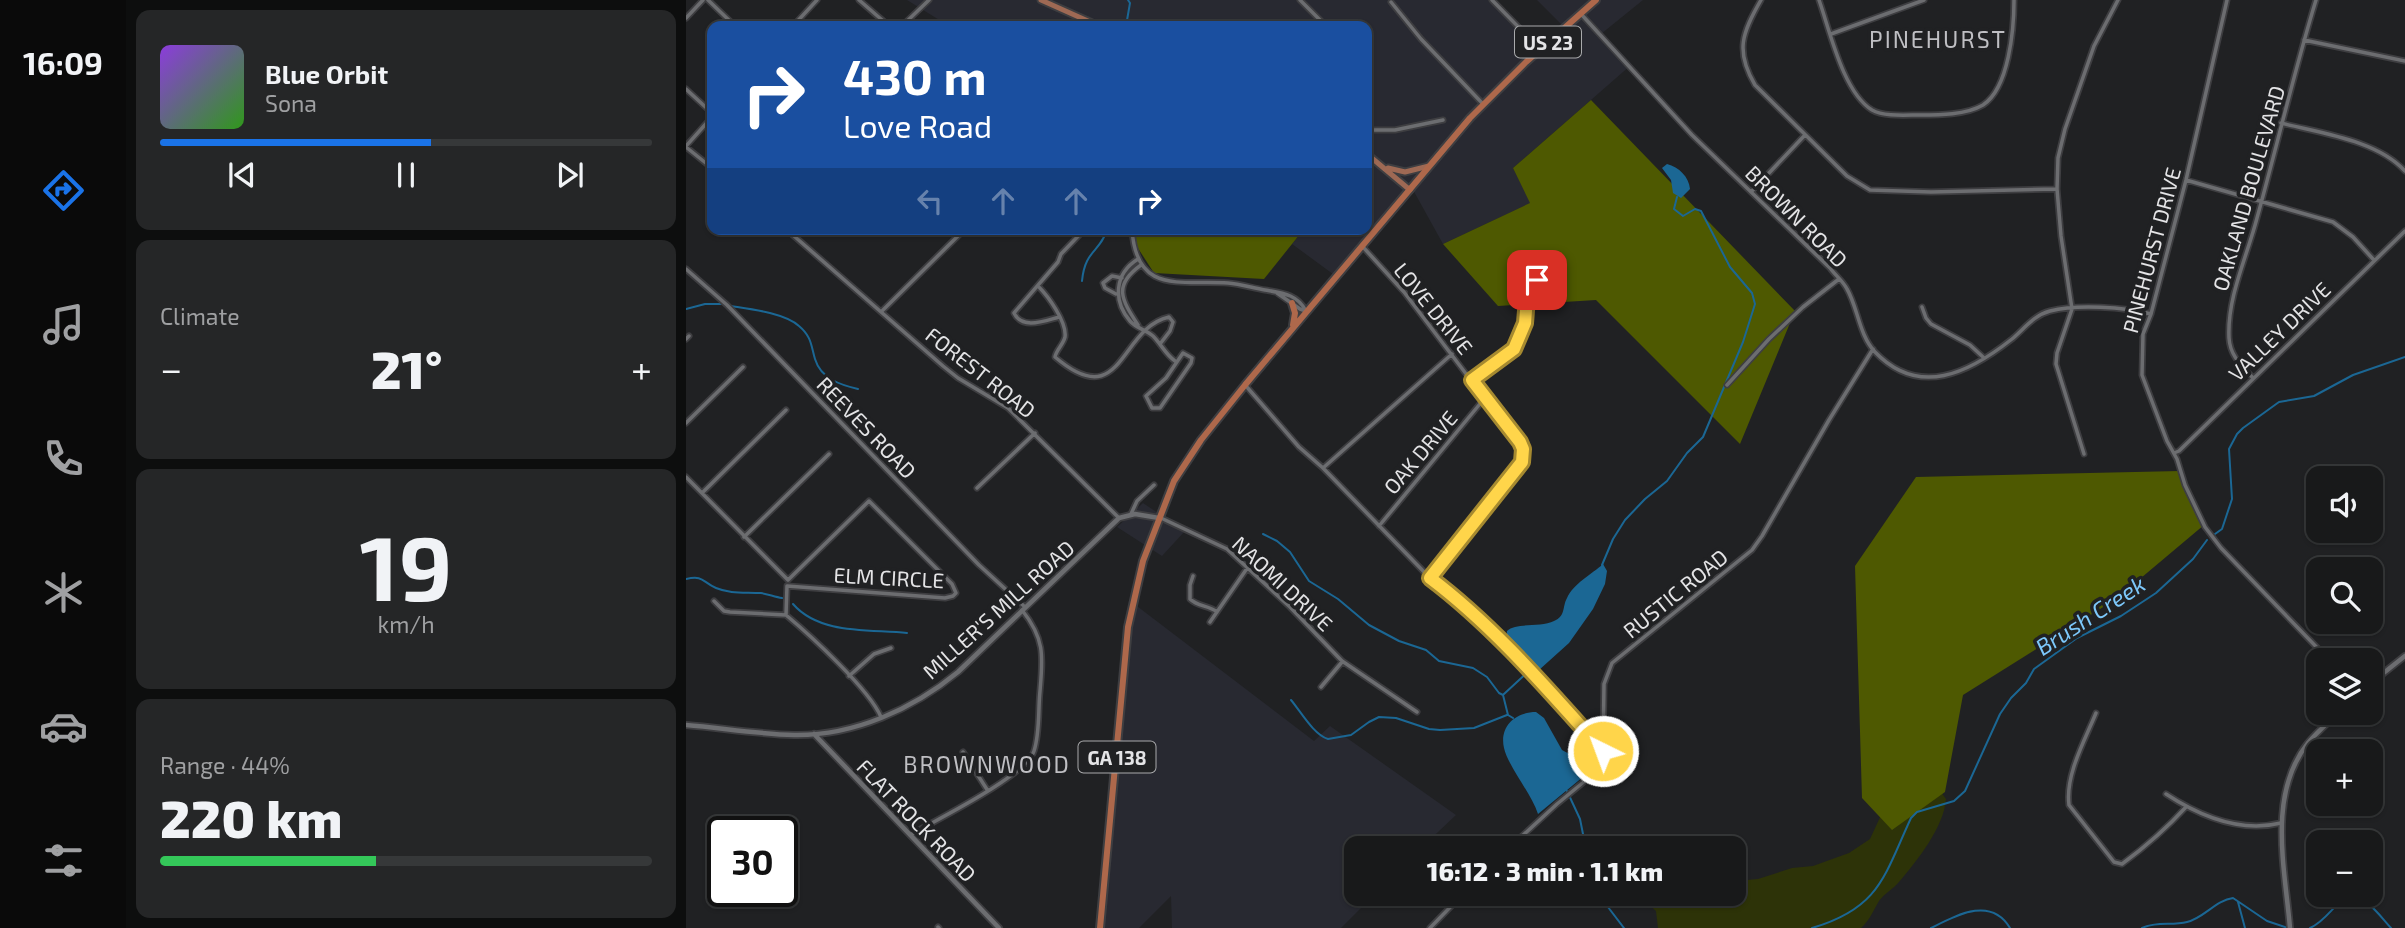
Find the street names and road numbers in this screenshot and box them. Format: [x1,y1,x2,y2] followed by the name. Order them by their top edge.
[1515,26,1581,58] road number: US 23
[2207,82,2289,294] street label: OAKLAND BOULEVARD
[1741,160,1853,272] street label: BROWN ROAD
[2117,164,2185,336] street label: PINEHURST DRIVE
[1389,257,1479,359] street label: LOVE DRIVE
[2223,276,2335,386] street label: VALLEY DRIVE
[921,321,1041,423] street label: FOREST ROAD
[812,371,922,483] street label: REEVES ROAD
[1378,405,1462,499] street label: OAK DRIVE
[1228,530,1338,636] street label: NAOMI DRIVE
[917,535,1079,683] street label: MILLER'S MILL ROAD
[1618,543,1732,643] street label: RUSTIC ROAD
[833,562,945,592] street label: ELM CIRCLE
[1078,742,1156,772] road number: GA 138
[852,754,982,886] street label: FLAT ROCK ROAD

